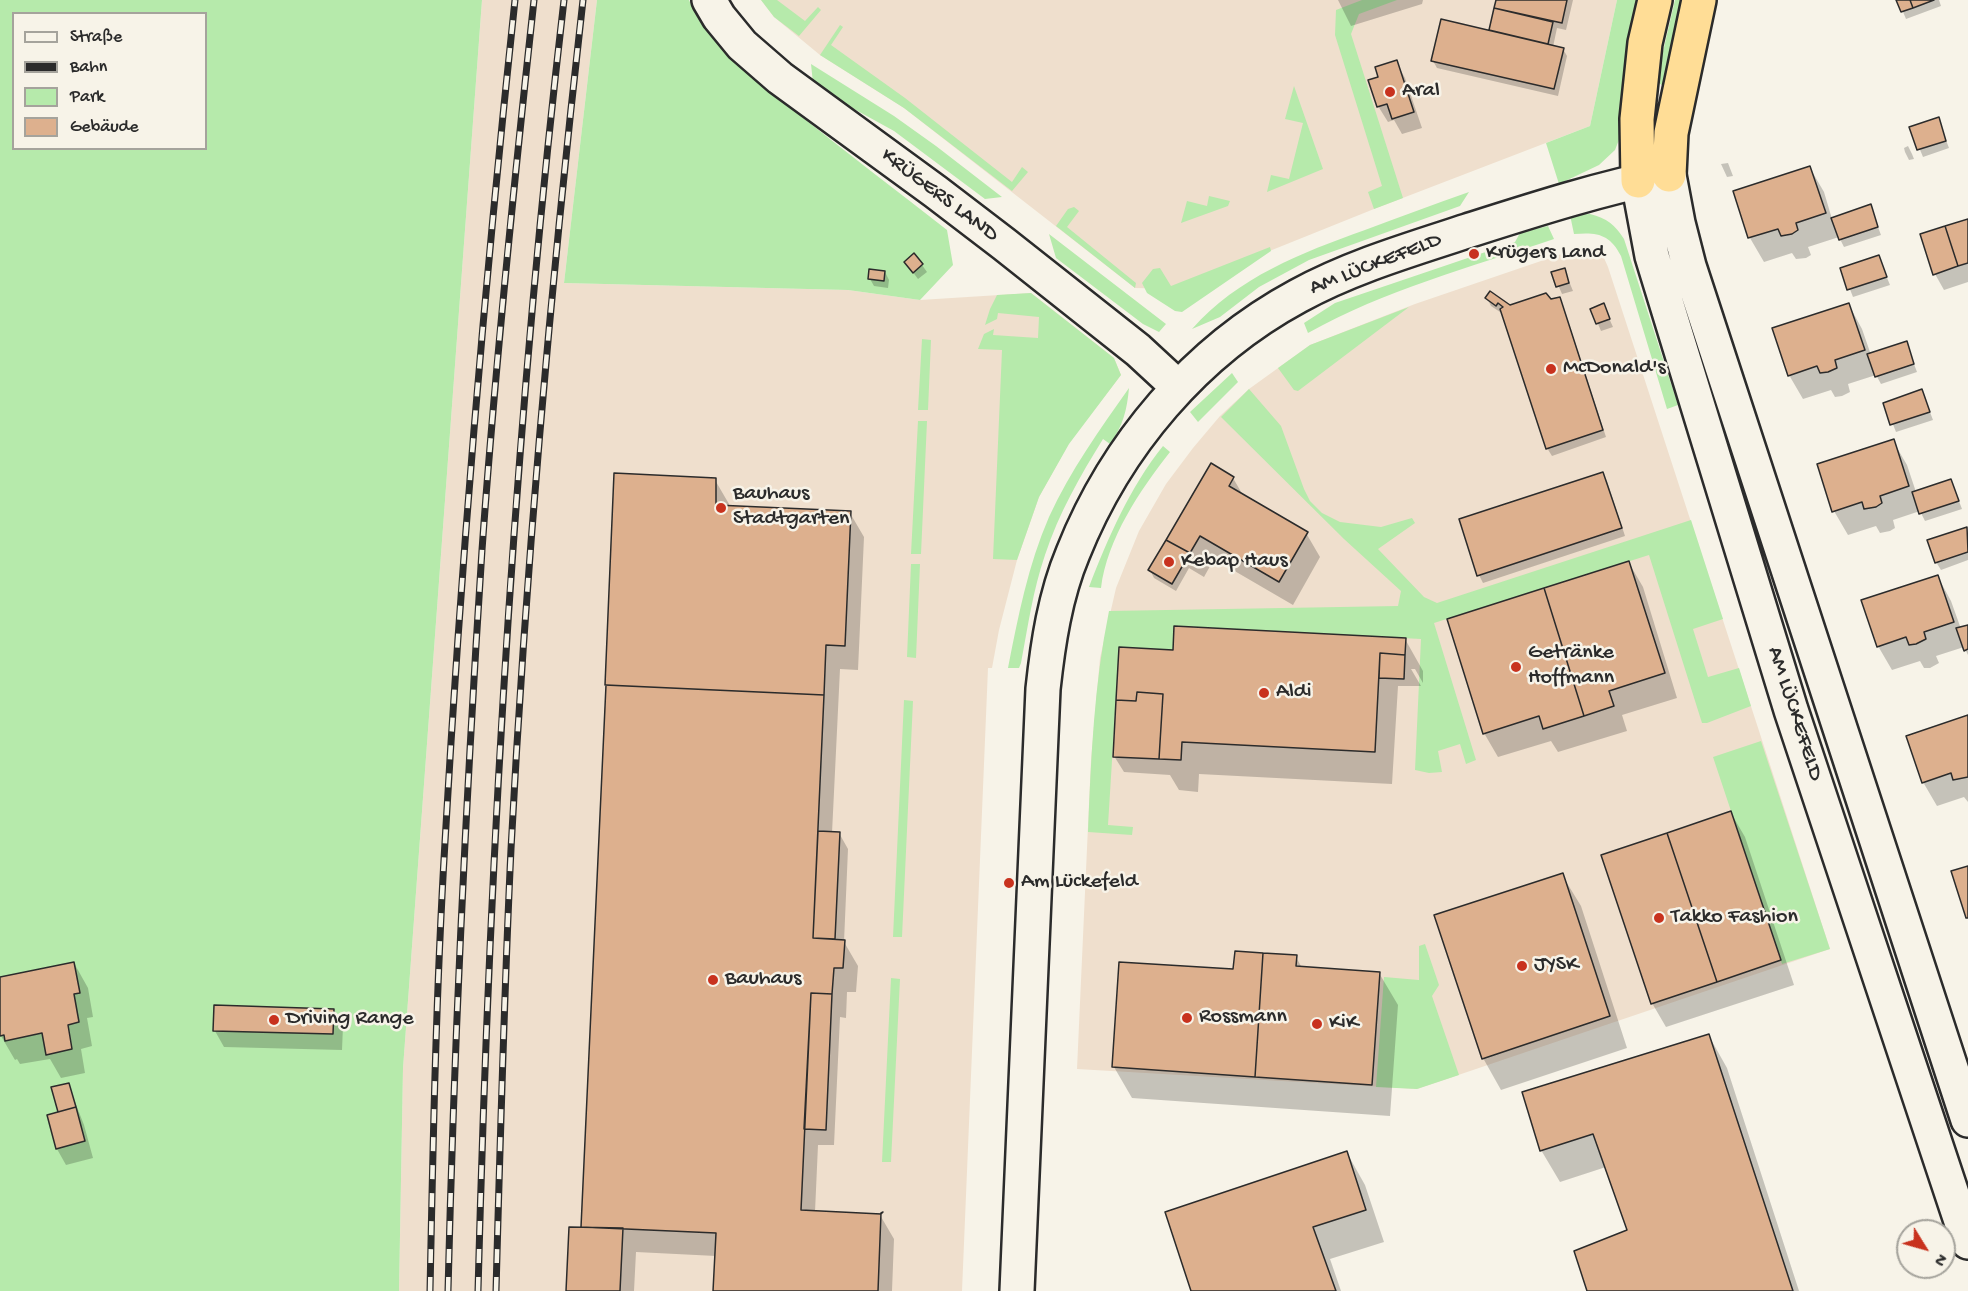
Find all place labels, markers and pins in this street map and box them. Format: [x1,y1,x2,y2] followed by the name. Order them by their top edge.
[1402,79,1440,105] place label: Aral
[1383,85,1397,99] marker: Aral
[1486,241,1605,267] place label: Krügers Land
[1467,247,1481,261] marker: Krügers Land
[1563,356,1666,382] place label: McDonald's
[1544,362,1558,376] marker: McDonald's
[733,482,850,534] place label: Bauhaus Stadtgarten
[714,501,728,515] marker: Bauhaus Stadtgarten
[1181,549,1288,575] place label: Kebap Haus
[1162,555,1176,569] marker: Kebap Haus
[1528,641,1614,692] place label: Getränke Hoffmann
[1509,660,1523,674] marker: Getränke Hoffmann
[1276,680,1311,706] place label: Aldi
[1257,686,1271,700] marker: Aldi
[1021,870,1138,896] place label: Am Lückefeld
[1002,876,1016,890] marker: Am Lückefeld
[1671,905,1798,931] place label: Takko Fashion
[1652,911,1666,925] marker: Takko Fashion
[1534,953,1578,979] place label: JYSK
[1515,959,1529,973] marker: JYSK
[725,967,801,993] place label: Bauhaus
[706,973,720,987] marker: Bauhaus
[1199,1005,1287,1031] place label: Rossmann
[286,1007,414,1033] place label: Driving Range
[1180,1011,1194,1025] marker: Rossmann
[1329,1011,1358,1037] place label: KiK
[267,1013,281,1027] marker: Driving Range
[1310,1017,1324,1031] marker: KiK

